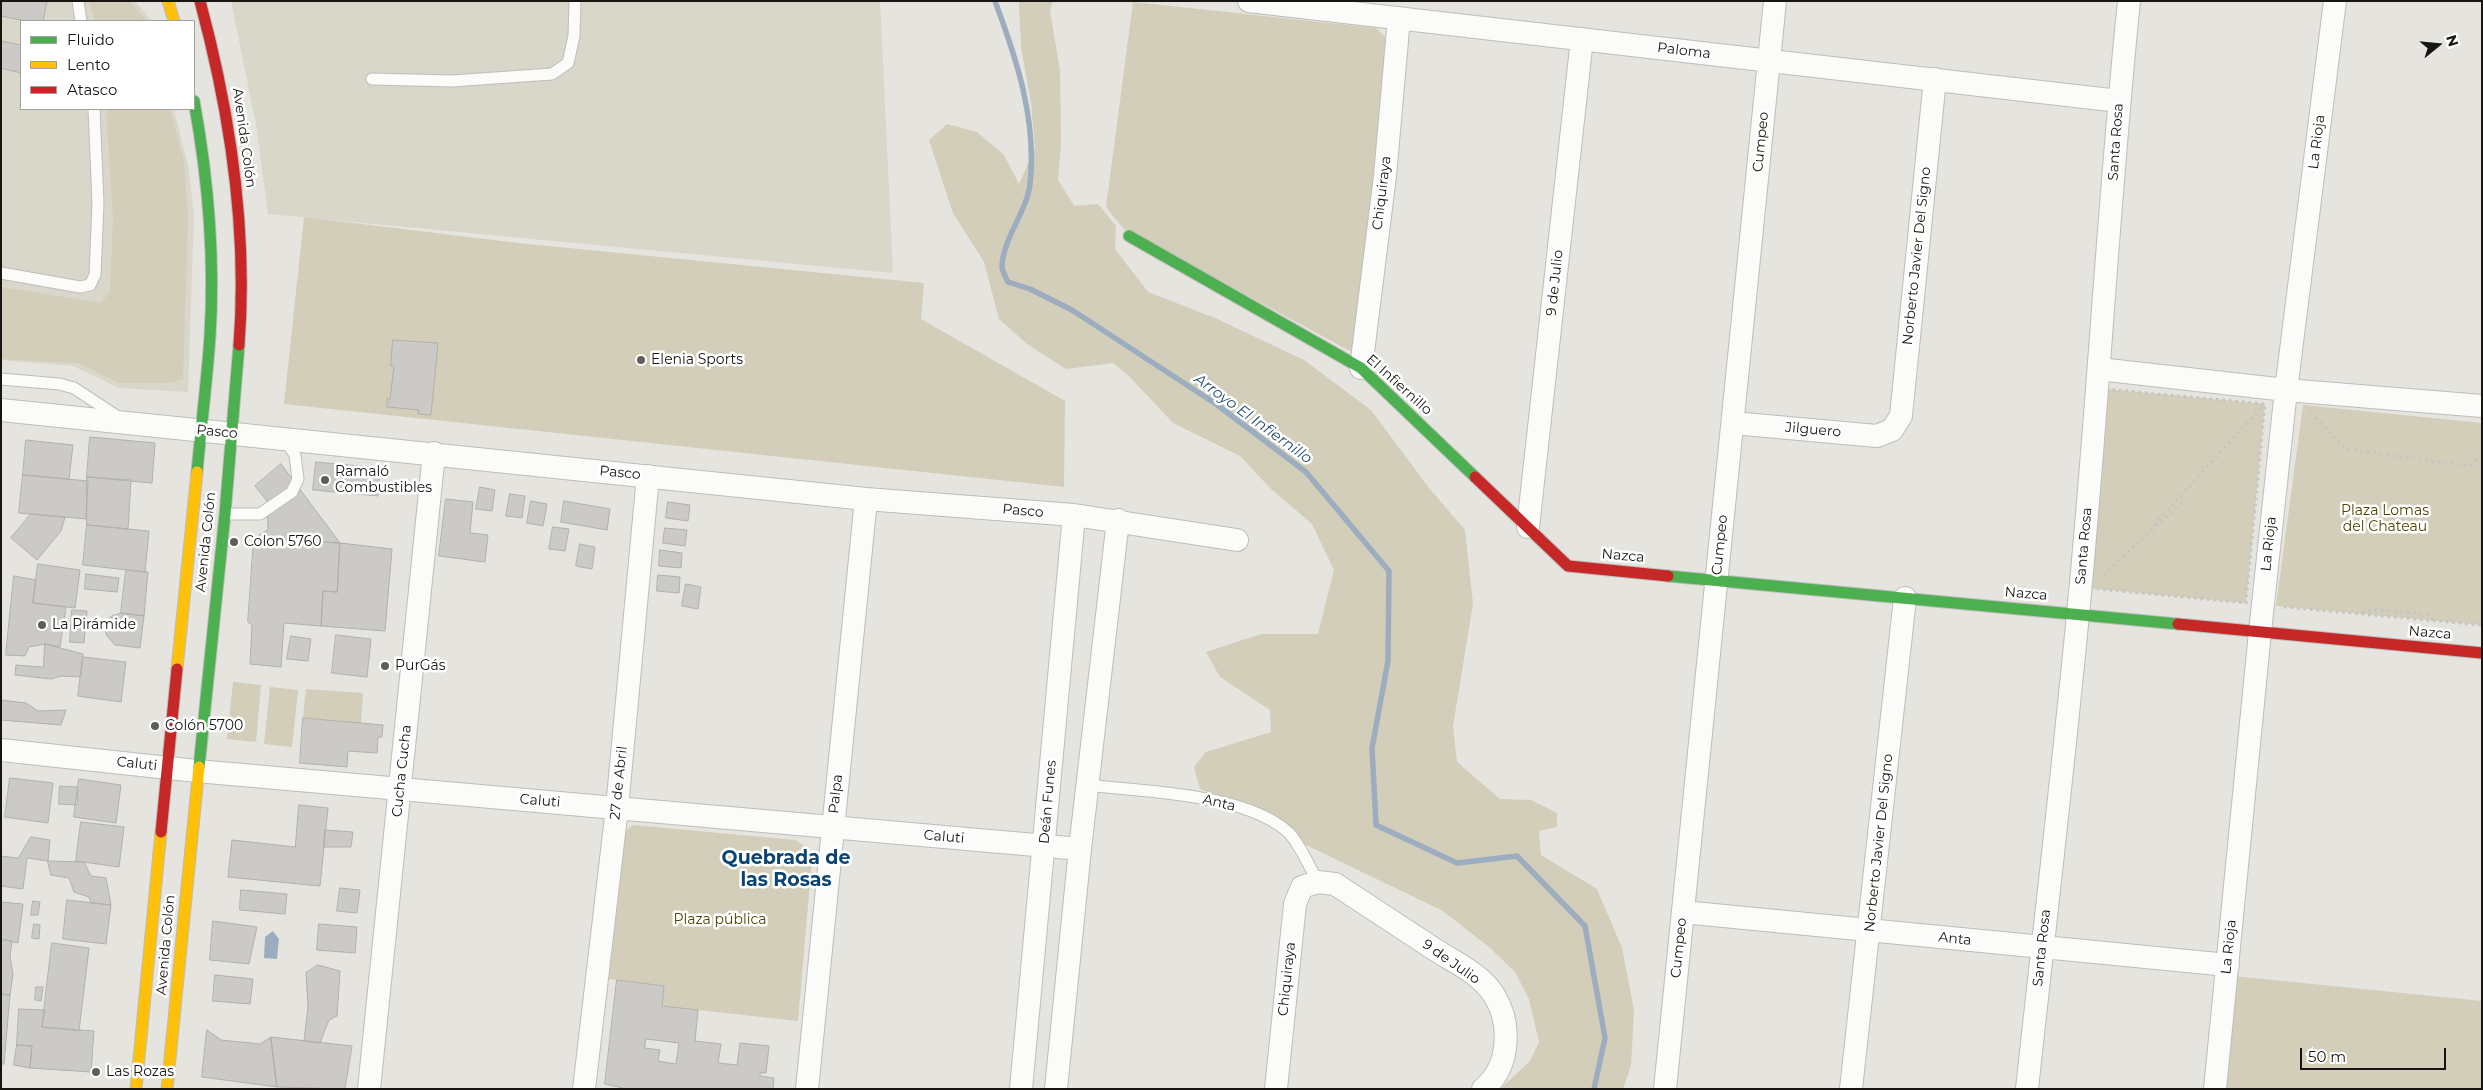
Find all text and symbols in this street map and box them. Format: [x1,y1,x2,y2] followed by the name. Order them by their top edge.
[20,20,195,110] legend
[2413,20,2463,70] north arrow
[67,30,114,49] text: Fluido
[2442,33,2463,49] text: N
[1656,39,1712,63] street label: Paloma
[67,55,110,74] text: Lento
[67,80,117,99] text: Atasco
[229,87,259,189] street label: Avenida Colón
[2105,103,2127,181] street label: Santa Rosa
[1749,111,1773,173] street label: Cumpeo
[2305,114,2329,170] street label: La Rioja
[1369,155,1395,231] street label: Chiquiraya
[1899,166,1935,346] street label: Norberto Javier Del Signo
[1543,249,1567,317] street label: 9 de Julio
[1363,351,1435,419] street label: El Infiernillo
[651,352,743,368] place label: Elenia Sports
[635,354,647,366] marker: Elenia Sports
[1191,370,1315,468] water label: Arroyo El Infiernillo
[1784,419,1842,441] street label: Jilguero
[196,421,238,443] street label: Pasco
[599,462,641,484] street label: Pasco
[335,464,432,497] place label: Ramaló Combustibles
[319,474,331,486] marker: Ramaló Combustibles
[192,491,220,593] street label: Avenida Colón
[1002,501,1044,521] street label: Pasco
[2341,503,2429,536] park label: Plaza Lomas del Chateau
[2072,507,2096,585] street label: Santa Rosa
[1708,514,1732,576] street label: Cumpeo
[2258,516,2280,572] street label: La Rioja
[244,534,322,550] place label: Colon 5760
[228,536,240,548] marker: Colon 5760
[1601,546,1645,566] street label: Nazca
[2004,584,2048,604] street label: Nazca
[52,617,136,633] place label: La Pirámide
[36,619,48,631] marker: La Pirámide
[2408,623,2452,643] street label: Nazca
[395,658,446,674] place label: PurGás
[379,660,391,672] marker: PurGás
[165,718,243,734] place label: Colón 5700
[149,720,161,732] marker: Colón 5700
[389,724,415,818] street label: Cucha Cucha
[607,745,631,821] street label: 27 de Abril
[1861,753,1897,933] street label: Norberto Javier Del Signo
[116,754,158,774] street label: Caluti
[1036,759,1060,845] street label: Deán Funes
[826,773,846,815] street label: Palpa
[519,791,561,811] street label: Caluti
[1201,791,1237,815] street label: Anta
[923,827,965,847] street label: Caluti
[722,847,850,891] district label: Quebrada de las Rosas
[153,894,179,996] street label: Avenida Colón
[2030,909,2054,987] street label: Santa Rosa
[673,912,767,928] park label: Plaza pública
[1667,917,1691,979] street label: Cumpeo
[2218,919,2240,975] street label: La Rioja
[1938,929,1972,949] street label: Anta
[1419,936,1483,988] street label: 9 de Julio
[1275,941,1299,1017] street label: Chiquiraya
[2303,1038,2449,1070] scale bar
[2308,1047,2346,1066] text: 50 m
[106,1064,174,1080] place label: Las Rozas
[90,1066,102,1078] marker: Las Rozas

